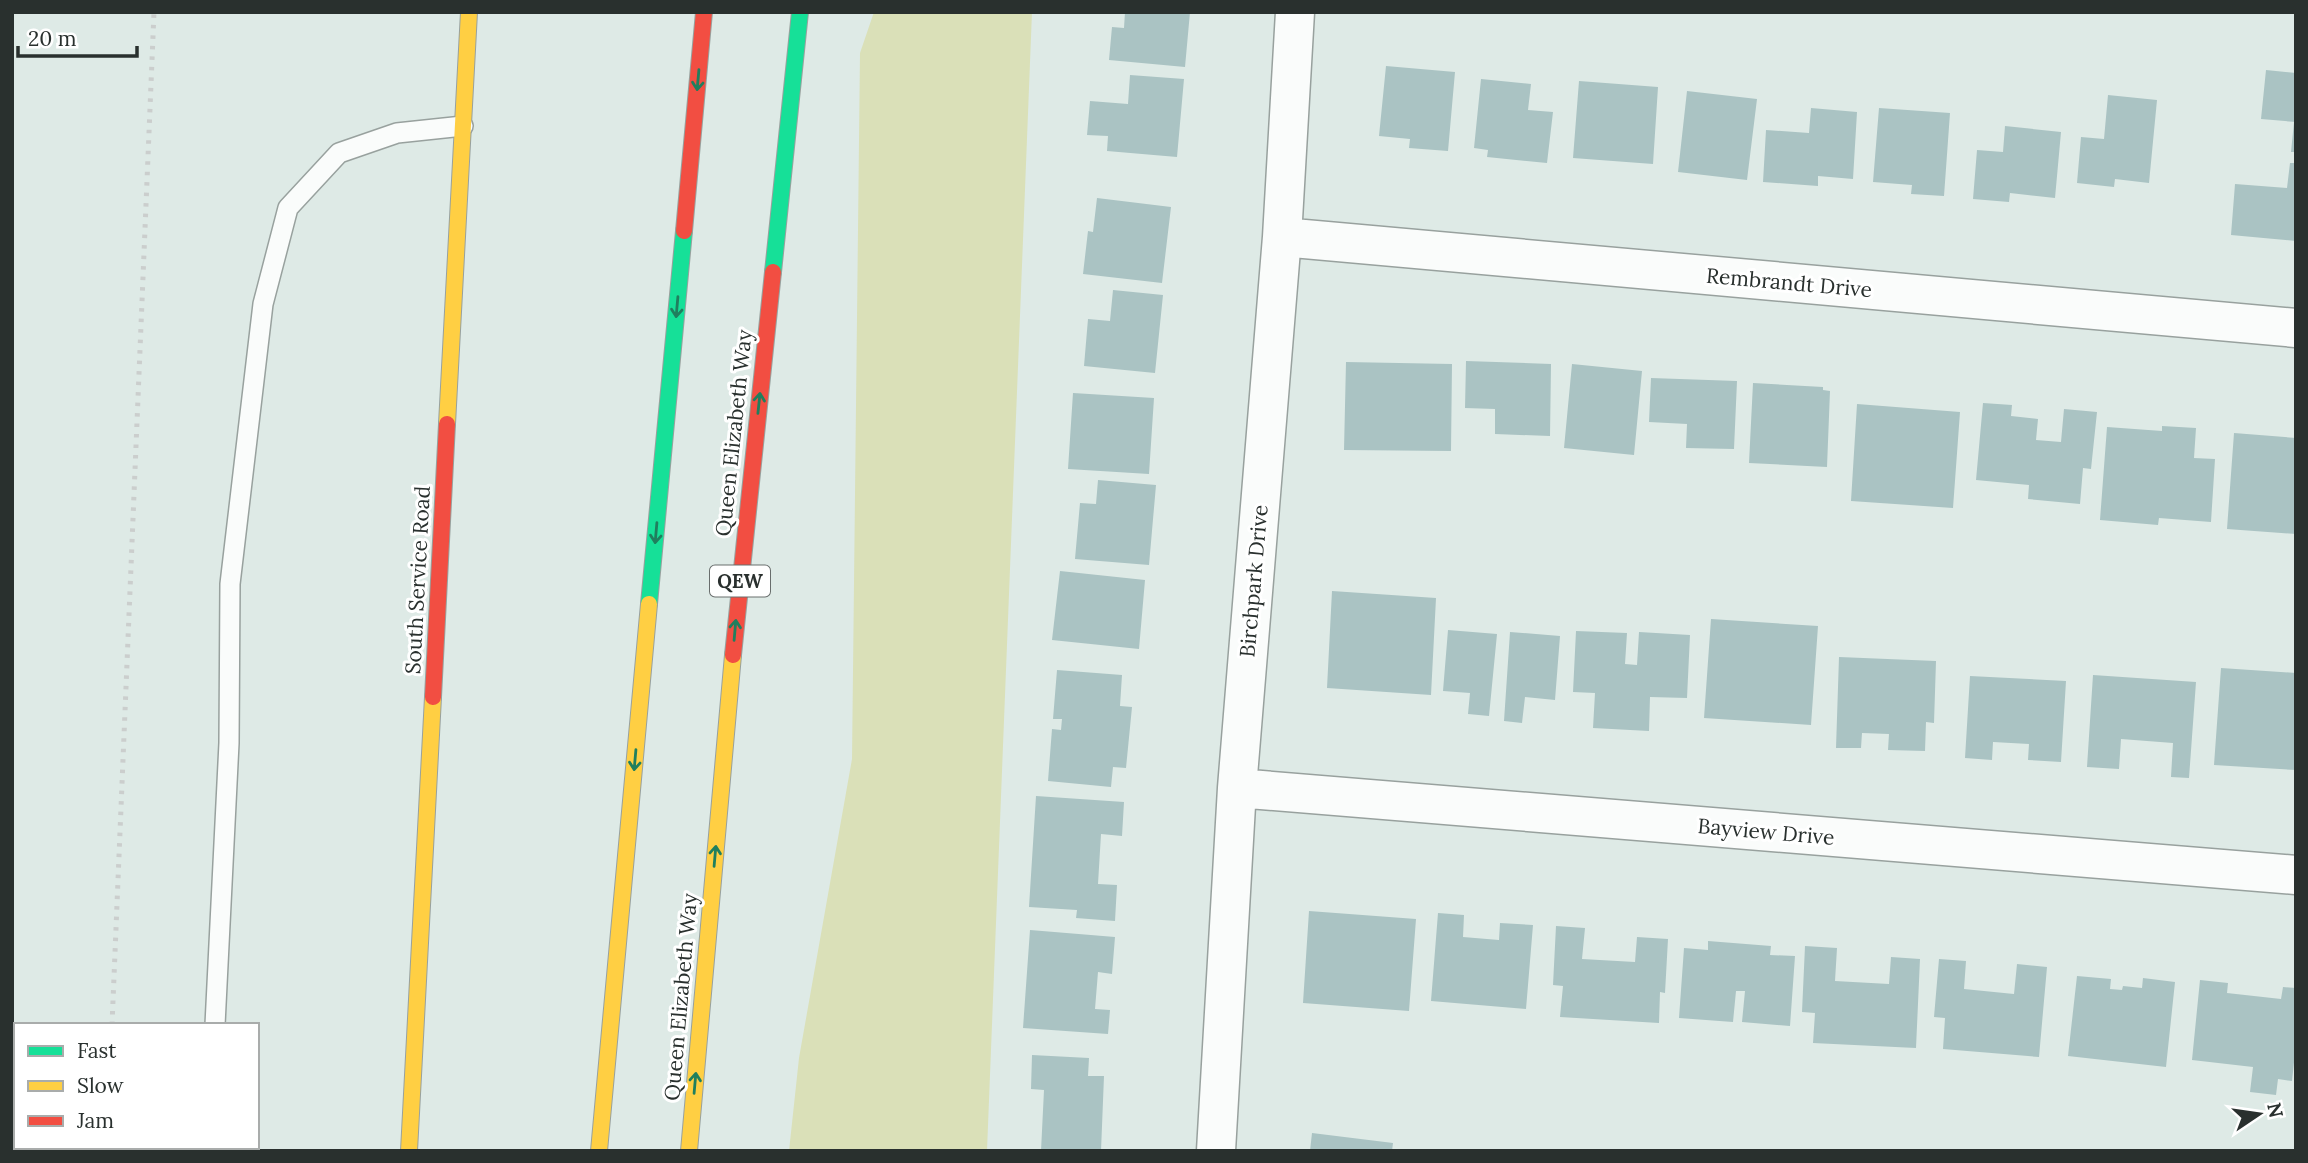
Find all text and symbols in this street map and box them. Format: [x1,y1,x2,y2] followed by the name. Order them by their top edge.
[18,14,136,58] scale bar
[28,25,77,52] text: 20 m
[691,68,704,91] one-way arrow
[1705,262,1873,303] street label: Rembrandt Drive
[670,295,683,318] one-way arrow
[709,328,758,538] street label: Queen Elizabeth Way
[752,392,765,415] one-way arrow
[399,485,436,675] street label: South Service Road
[1233,503,1274,658] street label: Birchpark Drive
[649,521,662,544] one-way arrow
[710,566,770,596] road number: QEW
[729,619,742,641] one-way arrow
[628,748,641,771] one-way arrow
[1696,812,1836,851] street label: Bayview Drive
[709,845,722,868] one-way arrow
[658,892,703,1102] street label: Queen Elizabeth Way
[14,1023,259,1149] legend
[77,1037,117,1064] text: Fast
[77,1072,124,1099] text: Slow
[689,1072,702,1095] one-way arrow
[2224,1079,2294,1149] north arrow
[2262,1100,2289,1120] text: N
[76,1107,114,1134] text: Jam

